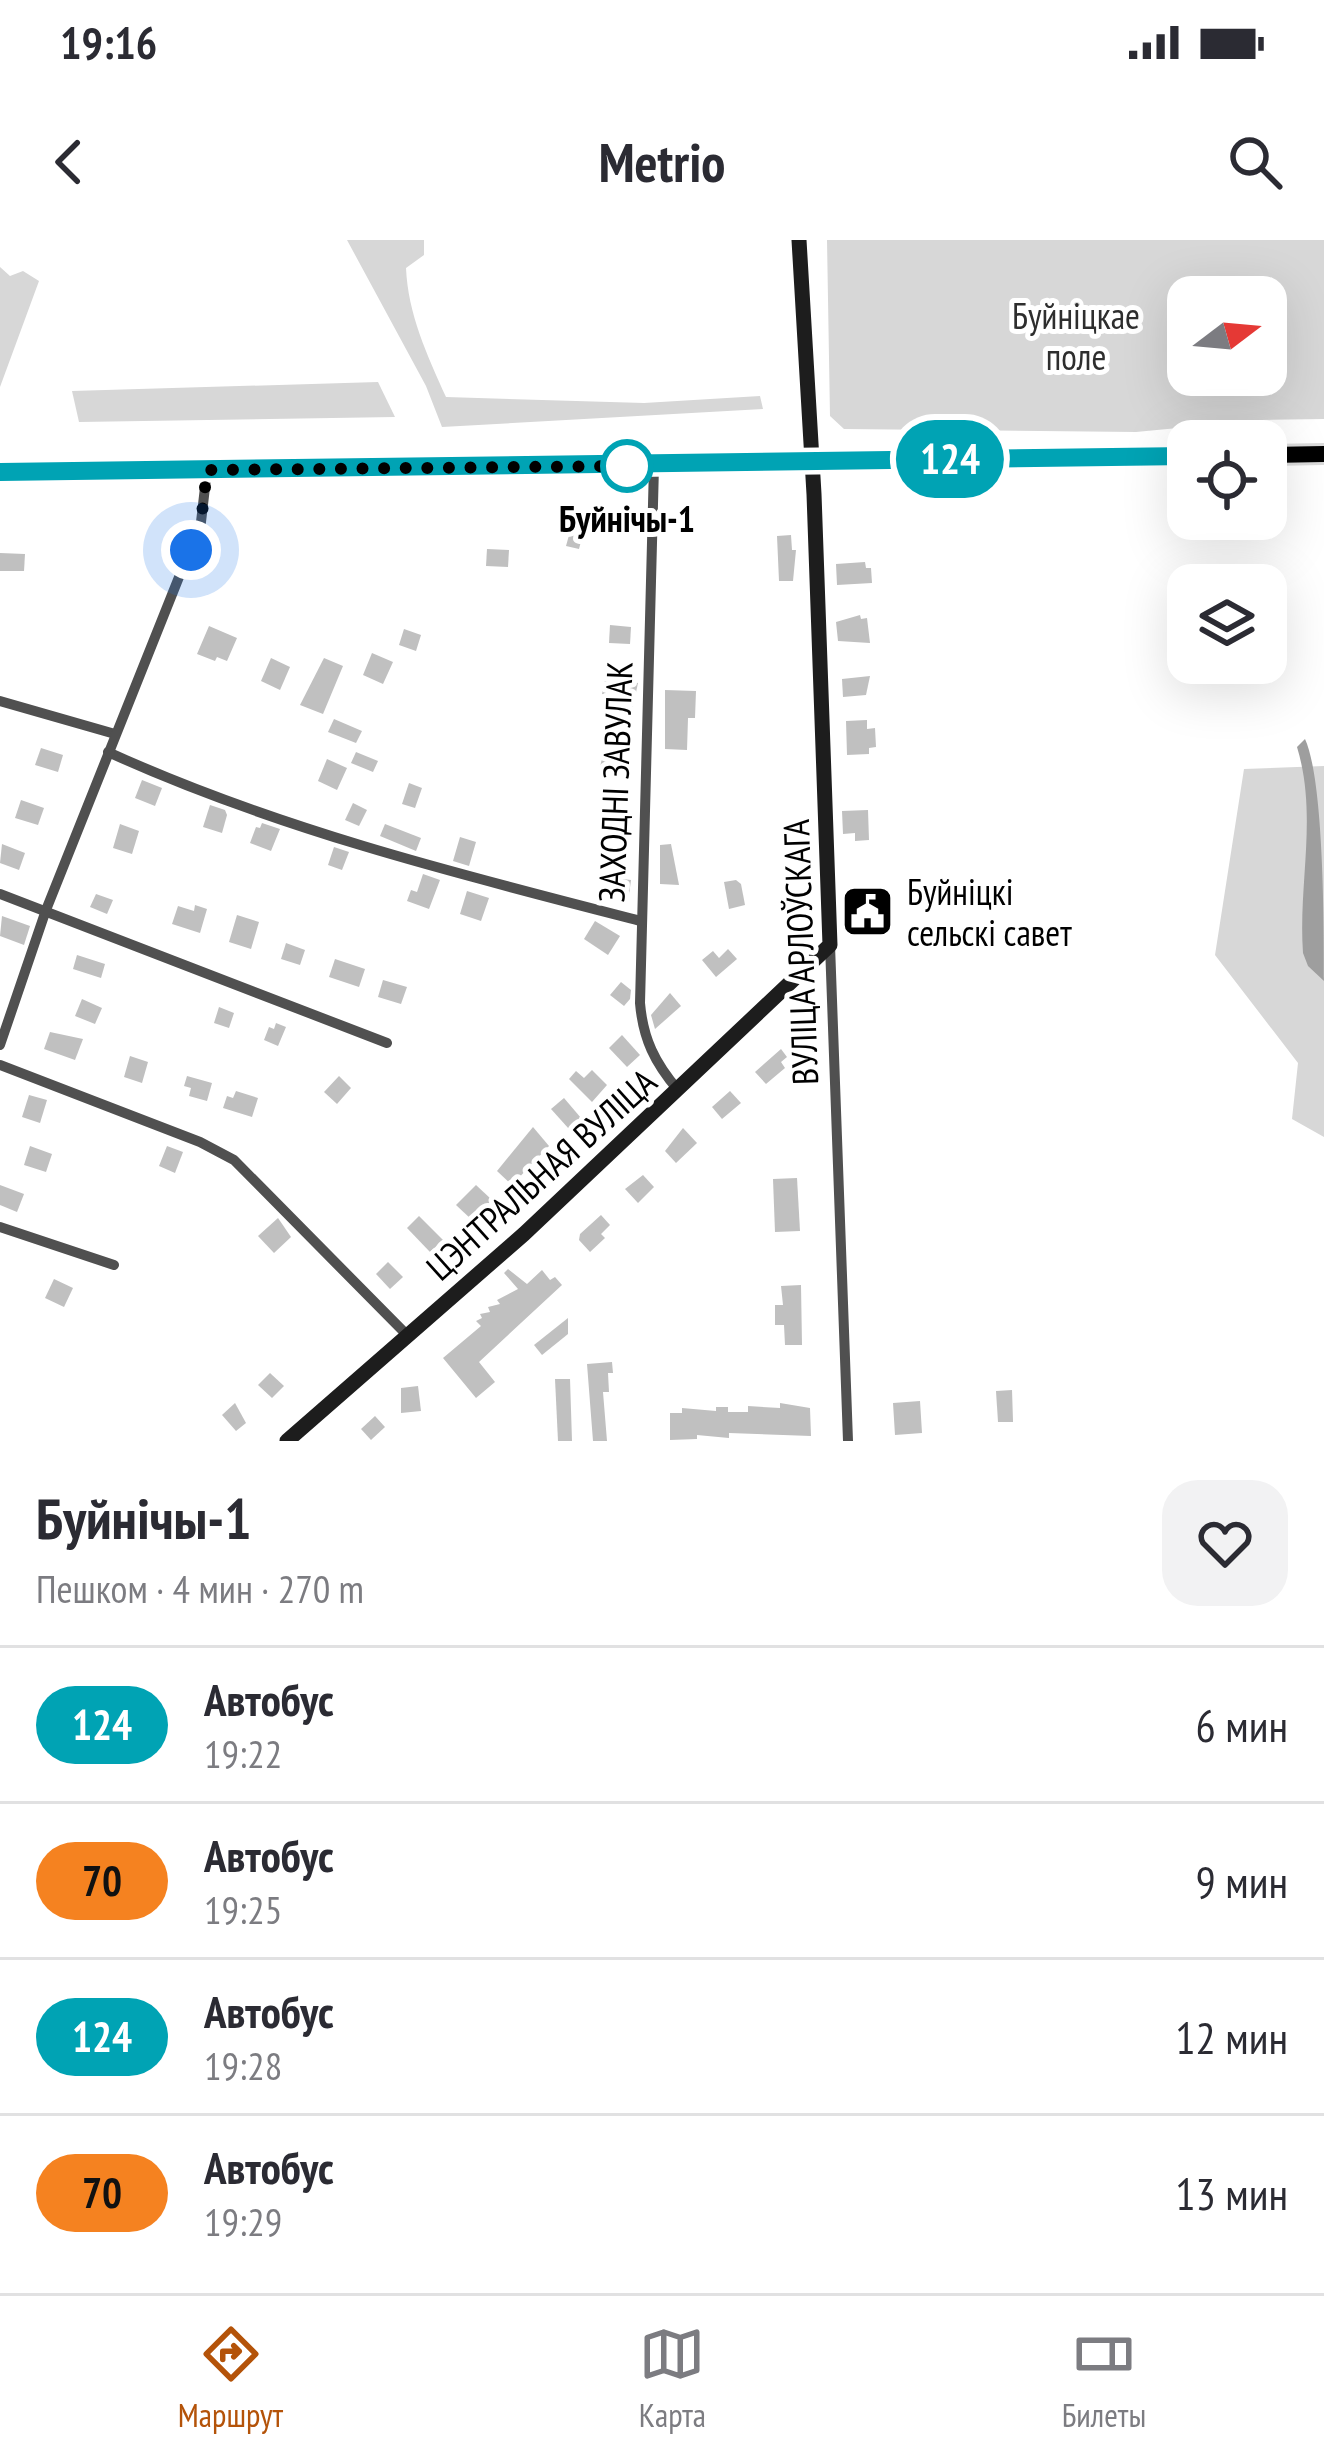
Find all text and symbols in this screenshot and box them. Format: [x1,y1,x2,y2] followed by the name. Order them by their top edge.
[60,13,157,71] text: 19:16
[599,127,725,197] text: Metrio
[36,129,102,195] icon: back
[1222,129,1288,195] icon: search
[1167,276,1287,396] north arrow
[1167,276,1287,684] map controls
[1012,292,1140,380] park label: Буйніцкае поле
[881,420,1019,498] line badge: 124
[1167,420,1287,540] button: locate
[920,431,980,486] text: 124
[602,441,652,491] marker: Буйнічы-1
[559,495,695,542] place label: Буйнічы-1
[161,520,221,580] your location
[1167,564,1287,684] button: layers
[587,661,643,903] street label: ЗАХОДНІ ЗАВУЛАК
[772,818,828,1086] street label: ВУЛІЦА АРЛОЎСКАГА
[907,868,1072,956] place label: Буйніцкі сельскі савет
[840,884,896,940] public building icon: Буйніцкі сельскі савет
[416,1058,666,1290] street label: ЦЭНТРАЛЬНАЯ ВУЛІЦА
[1162,1480,1288,1606] button: heart
[36,1481,252,1555] text: Буйнічы-1
[36,1563,364,1614] text: Пешком · 4 мин · 270 m
[204,1670,334,1728] text: Автобус
[1195,1696,1288,1754] text: 6 мин
[72,1697,132,1752] text: 124
[204,1728,282,1779] text: 19:22
[204,1826,334,1884] text: Автобус
[1195,1852,1288,1910] text: 9 мин
[82,1853,122,1908] text: 70
[204,1884,282,1935] text: 19:25
[204,1982,334,2040] text: Автобус
[1175,2008,1288,2066] text: 12 мин
[72,2009,132,2064] text: 124
[204,2040,282,2091] text: 19:28
[204,2138,334,2196] text: Автобус
[1175,2164,1288,2222] text: 13 мин
[82,2165,122,2220] text: 70
[204,2196,282,2247] text: 19:29
[178,2321,283,2436] tab: Маршрут
[639,2321,706,2436] tab: Карта
[1062,2321,1146,2436] tab: Билеты

